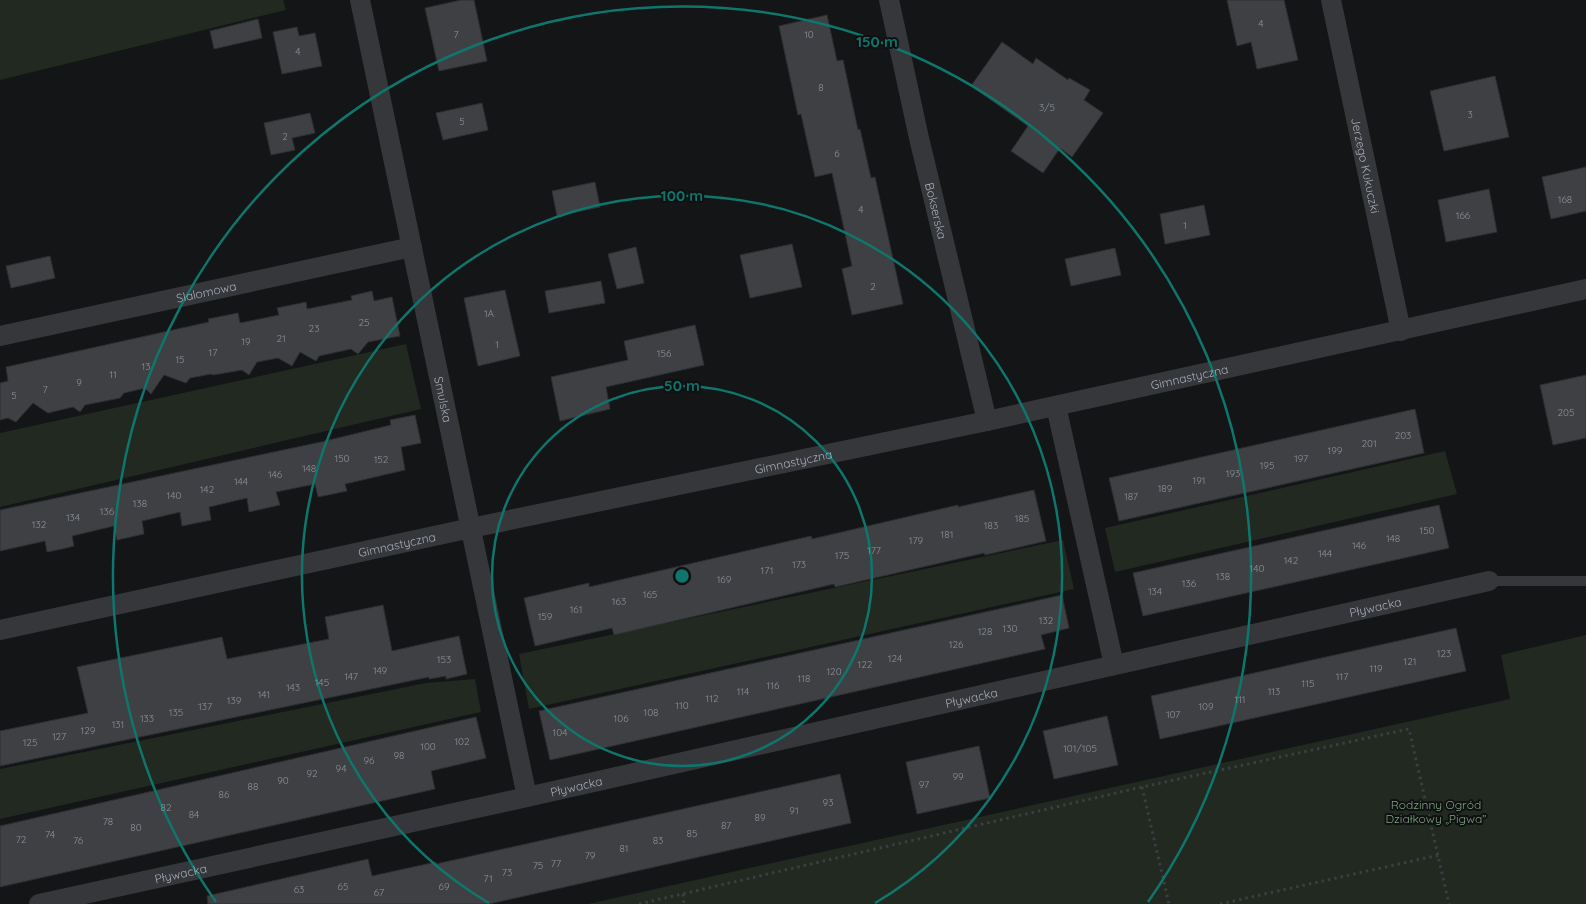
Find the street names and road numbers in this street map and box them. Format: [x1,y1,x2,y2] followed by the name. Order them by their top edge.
[1349,116,1383,215] street label: Jerzego Kukuczki
[922,181,951,241] street label: Bokserska
[175,278,238,305] street label: Slalomowa
[1149,361,1229,392] street label: Gimnastyczna
[432,375,456,424] street label: Smulska
[753,446,833,477] street label: Gimnastyczna
[357,528,437,560] street label: Gimnastyczna
[1348,593,1403,620] street label: Pływacka
[944,684,999,710] street label: Pływacka
[549,773,604,799] street label: Pływacka
[153,860,208,886] street label: Pływacka

